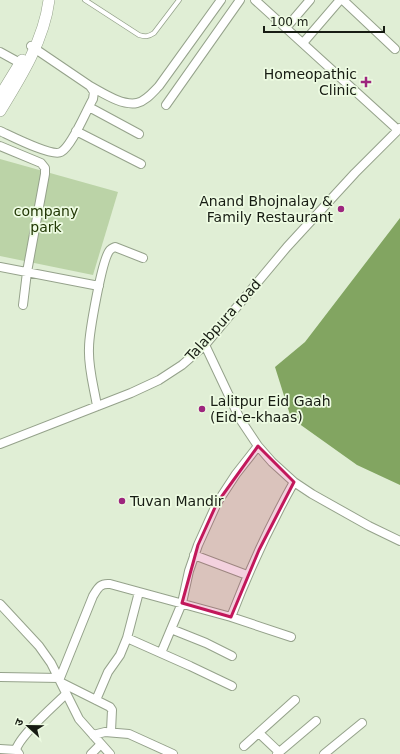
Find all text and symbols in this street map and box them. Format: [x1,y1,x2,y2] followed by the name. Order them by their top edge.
[264,8,384,34] scale bar
[270,15,308,29] text: 100 m
[264,66,357,98] place label: Homeopathic Clinic
[360,76,372,88] marker: Homeopathic Clinic
[199,193,333,225] place label: Anand Bhojnalay & Family Restaurant
[14,203,78,235] park label: company park
[336,204,346,214] marker: Anand Bhojnalay & Family Restaurant
[182,276,264,365] street label: Talabpura road
[210,393,331,425] place label: Lalitpur Eid Gaah (Eid-e-khaas)
[197,404,207,414] marker: Lalitpur Eid Gaah (Eid-e-khaas)
[129,493,224,509] place label: Tuvan Mandir
[117,496,127,506] marker: Tuvan Mandir
[8,706,48,746] north arrow
[12,717,27,728] text: उ

